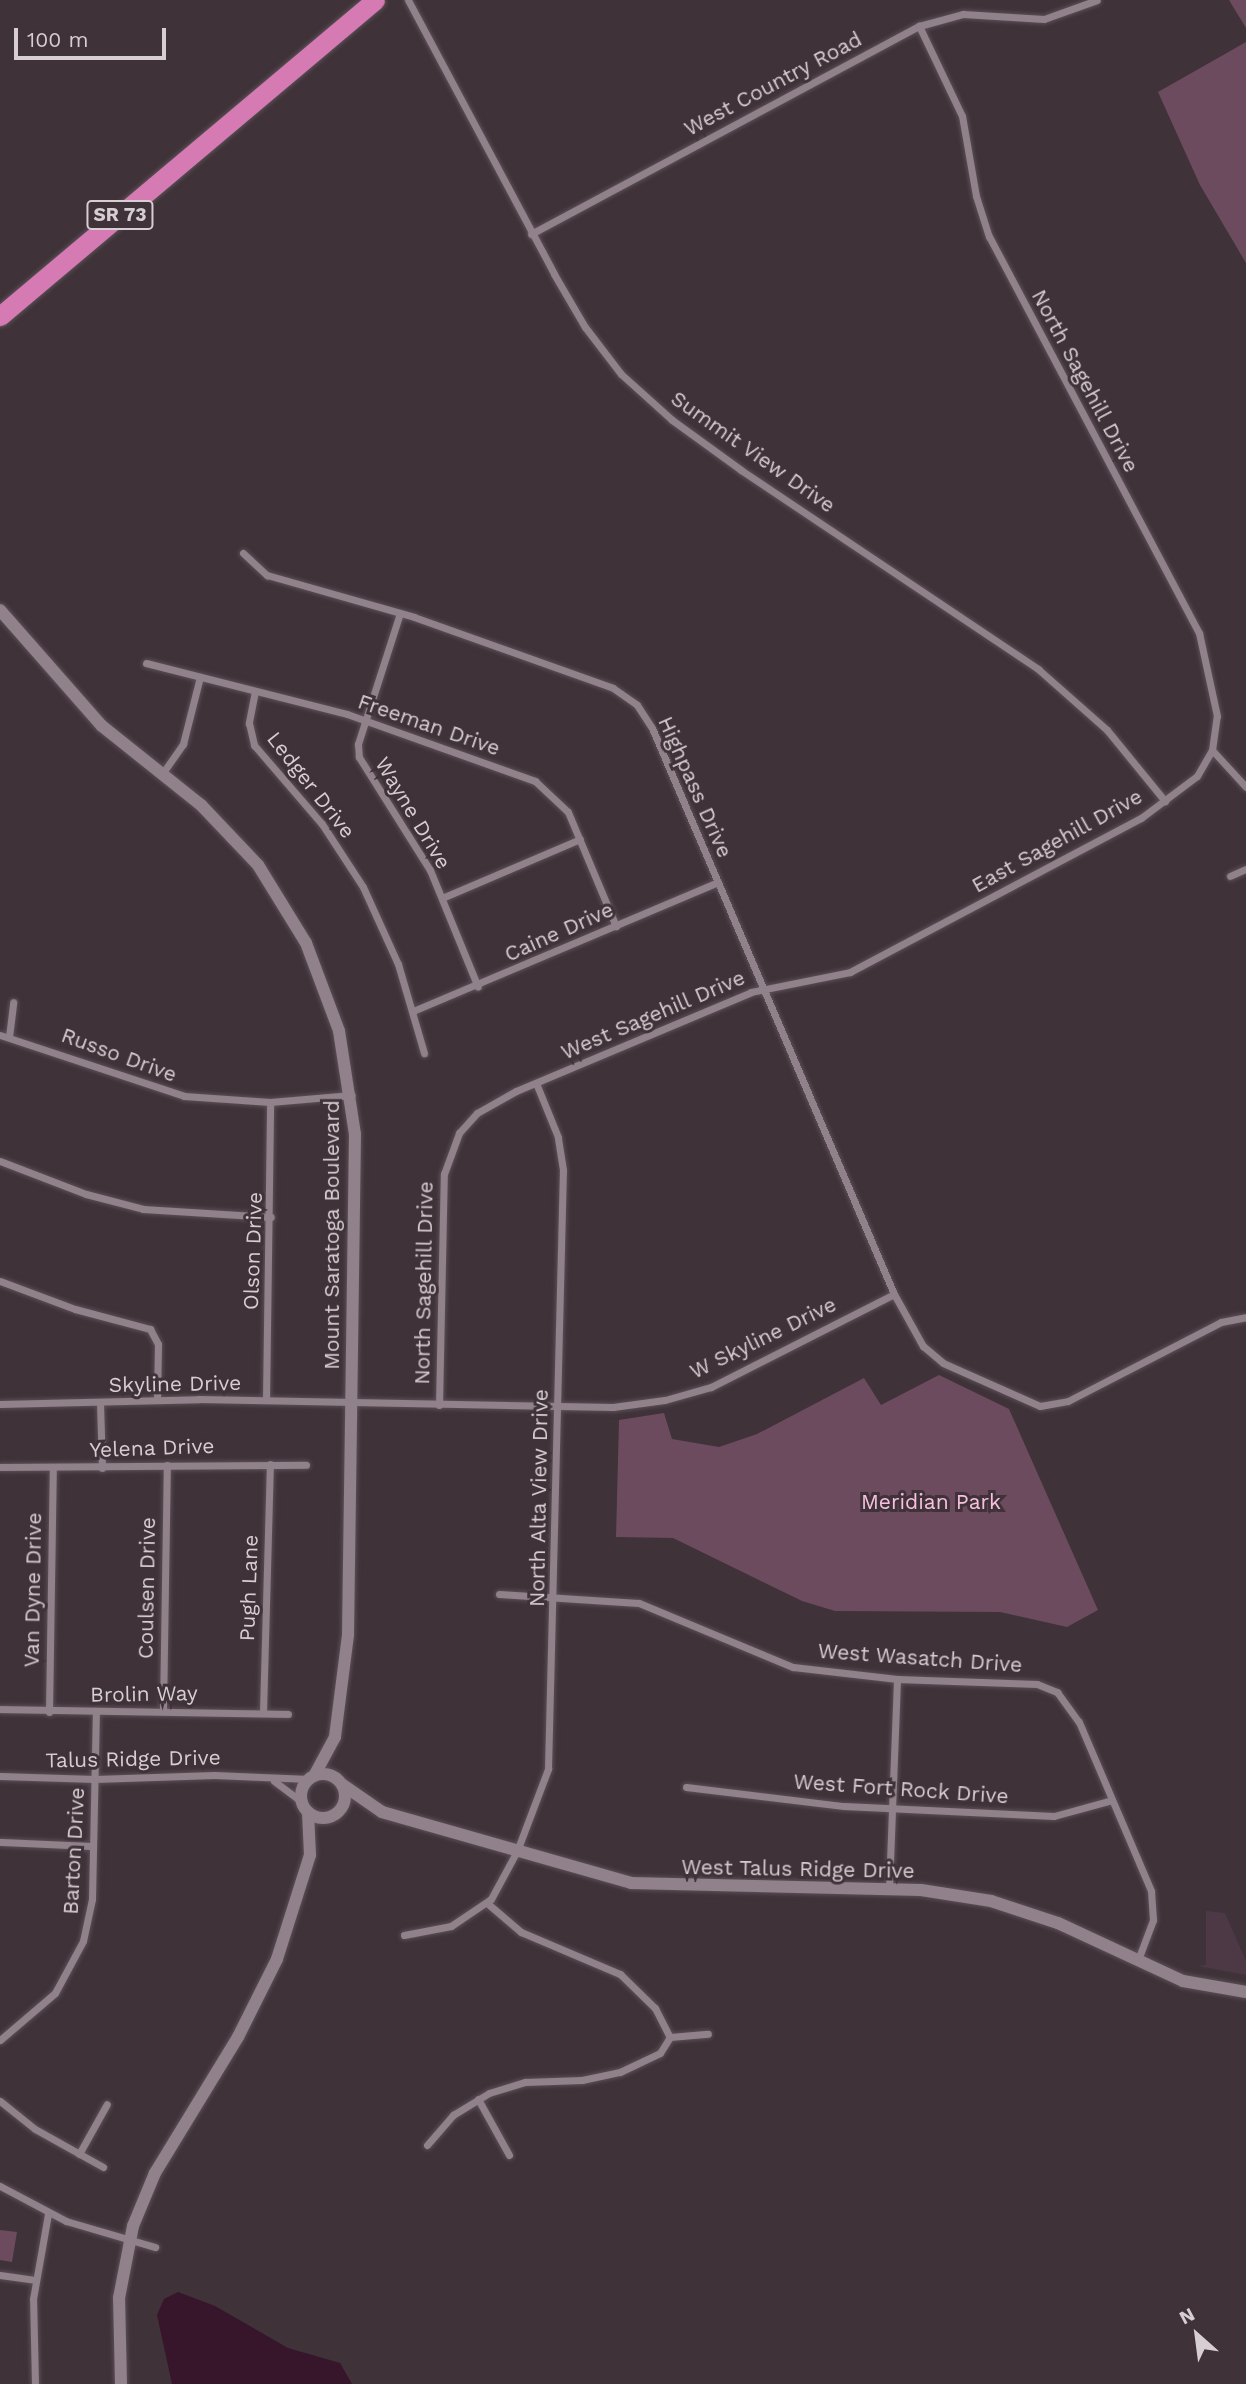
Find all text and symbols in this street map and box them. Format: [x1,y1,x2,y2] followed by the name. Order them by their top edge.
[18,14,170,58] scale bar
[680,26,866,142] street label: West Country Road
[27,27,89,52] text: 100 m
[85,200,155,230] road number: SR 73
[1026,285,1144,477] street label: North Sagehill Drive
[666,386,840,518] street label: Summit View Drive
[355,689,503,761] street label: Freeman Drive
[653,713,737,861] street label: Highpass Drive
[261,727,361,843] street label: Ledger Drive
[370,753,456,873] street label: Wayne Drive
[967,784,1147,898] street label: East Sagehill Drive
[501,897,617,967] street label: Caine Drive
[557,965,749,1065] street label: West Sagehill Drive
[58,1022,180,1088] street label: Russo Drive
[319,1100,345,1370] street label: Mount Saratoga Boulevard
[410,1181,438,1385] street label: North Sagehill Drive
[238,1192,268,1310] street label: Olson Drive
[686,1292,840,1384] street label: W Skyline Drive
[108,1370,242,1398] street label: Skyline Drive
[524,1388,554,1608] street label: North Alta View Drive
[89,1433,215,1463] street label: Yelena Drive
[861,1489,1001,1515] park label: Meridian Park
[19,1512,47,1668] street label: Van Dyne Drive
[133,1517,161,1659] street label: Coulsen Drive
[235,1534,263,1642] street label: Pugh Lane
[817,1638,1023,1678] street label: West Wasatch Drive
[90,1680,198,1708] street label: Brolin Way
[45,1745,221,1773] street label: Talus Ridge Drive
[792,1769,1010,1809] street label: West Fort Rock Drive
[58,1787,90,1915] street label: Barton Drive
[681,1854,915,1884] street label: West Talus Ridge Drive
[1162,2300,1232,2370] north arrow
[1175,2303,1199,2329] text: N

